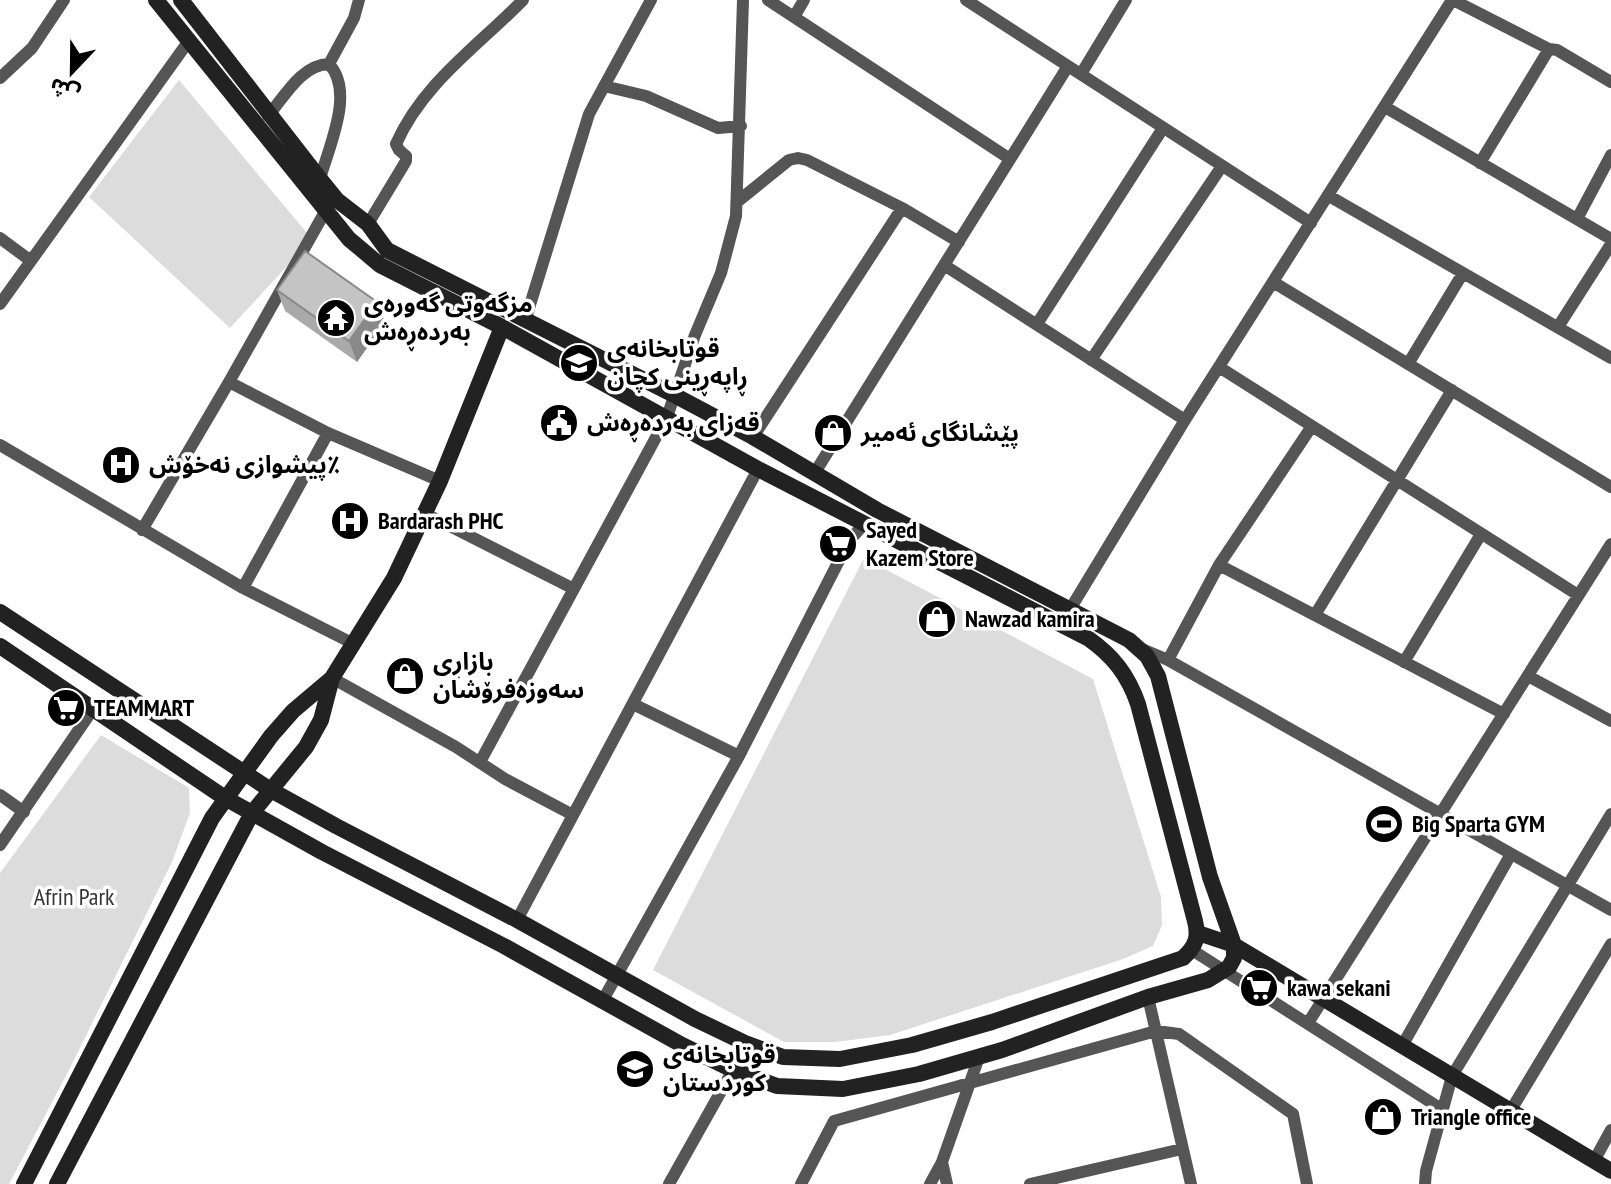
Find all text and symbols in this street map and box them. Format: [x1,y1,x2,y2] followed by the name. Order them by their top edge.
[32,32,112,112] north arrow
[45,72,84,109] text: ش
[364,288,533,352] place label: مزگەوتی گەورەی بەردەڕەش
[315,297,357,339] temple icon: مزگەوتی گەورەی بەردەڕەش
[607,333,748,397] place label: قوتابخانەی ڕاپەڕینی کچان
[558,342,600,384] school or university icon: قوتابخانەی ڕاپەڕینی کچان
[538,402,580,444] public building icon: قەزای بەردەڕەش
[587,407,760,443] place label: قەزای بەردەڕەش
[812,412,854,454] shop icon: پێشانگای ئەمیر
[860,417,1019,449] place label: پێشانگای ئەمیر
[100,444,142,486] hospital icon: پیشوازی نەخۆش٪
[149,449,340,481] place label: پیشوازی نەخۆش٪
[329,500,371,542] hospital icon: Bardarash PHC
[378,505,504,536] place label: Bardarash PHC
[866,514,974,573] place label: Sayed Kazem Store
[817,523,859,565] supermarket icon: Sayed Kazem Store
[916,598,958,640] shop icon: Nawzad kamira
[965,603,1095,634] place label: Nawzad kamira
[433,646,584,705] place label: بازاڕی سەوزەفرۆشان
[384,655,426,697] shop icon: بازاڕی سەوزەفرۆشان
[45,687,87,729] supermarket icon: TEAMMART
[94,692,195,723] place label: TEAMMART
[1363,803,1405,845] sports icon: Big Sparta GYM
[1412,808,1545,839] place label: Big Sparta GYM
[34,881,115,912] park label: Afrin Park
[1238,967,1280,1009] supermarket icon: kawa sekani
[1287,972,1391,1003] place label: kawa sekani
[663,1039,776,1098] place label: قوتابخانەی کوردستان
[614,1048,656,1090] school or university icon: قوتابخانەی کوردستان
[1362,1096,1404,1138] shop icon: Triangle office
[1411,1101,1531,1132] place label: Triangle office

